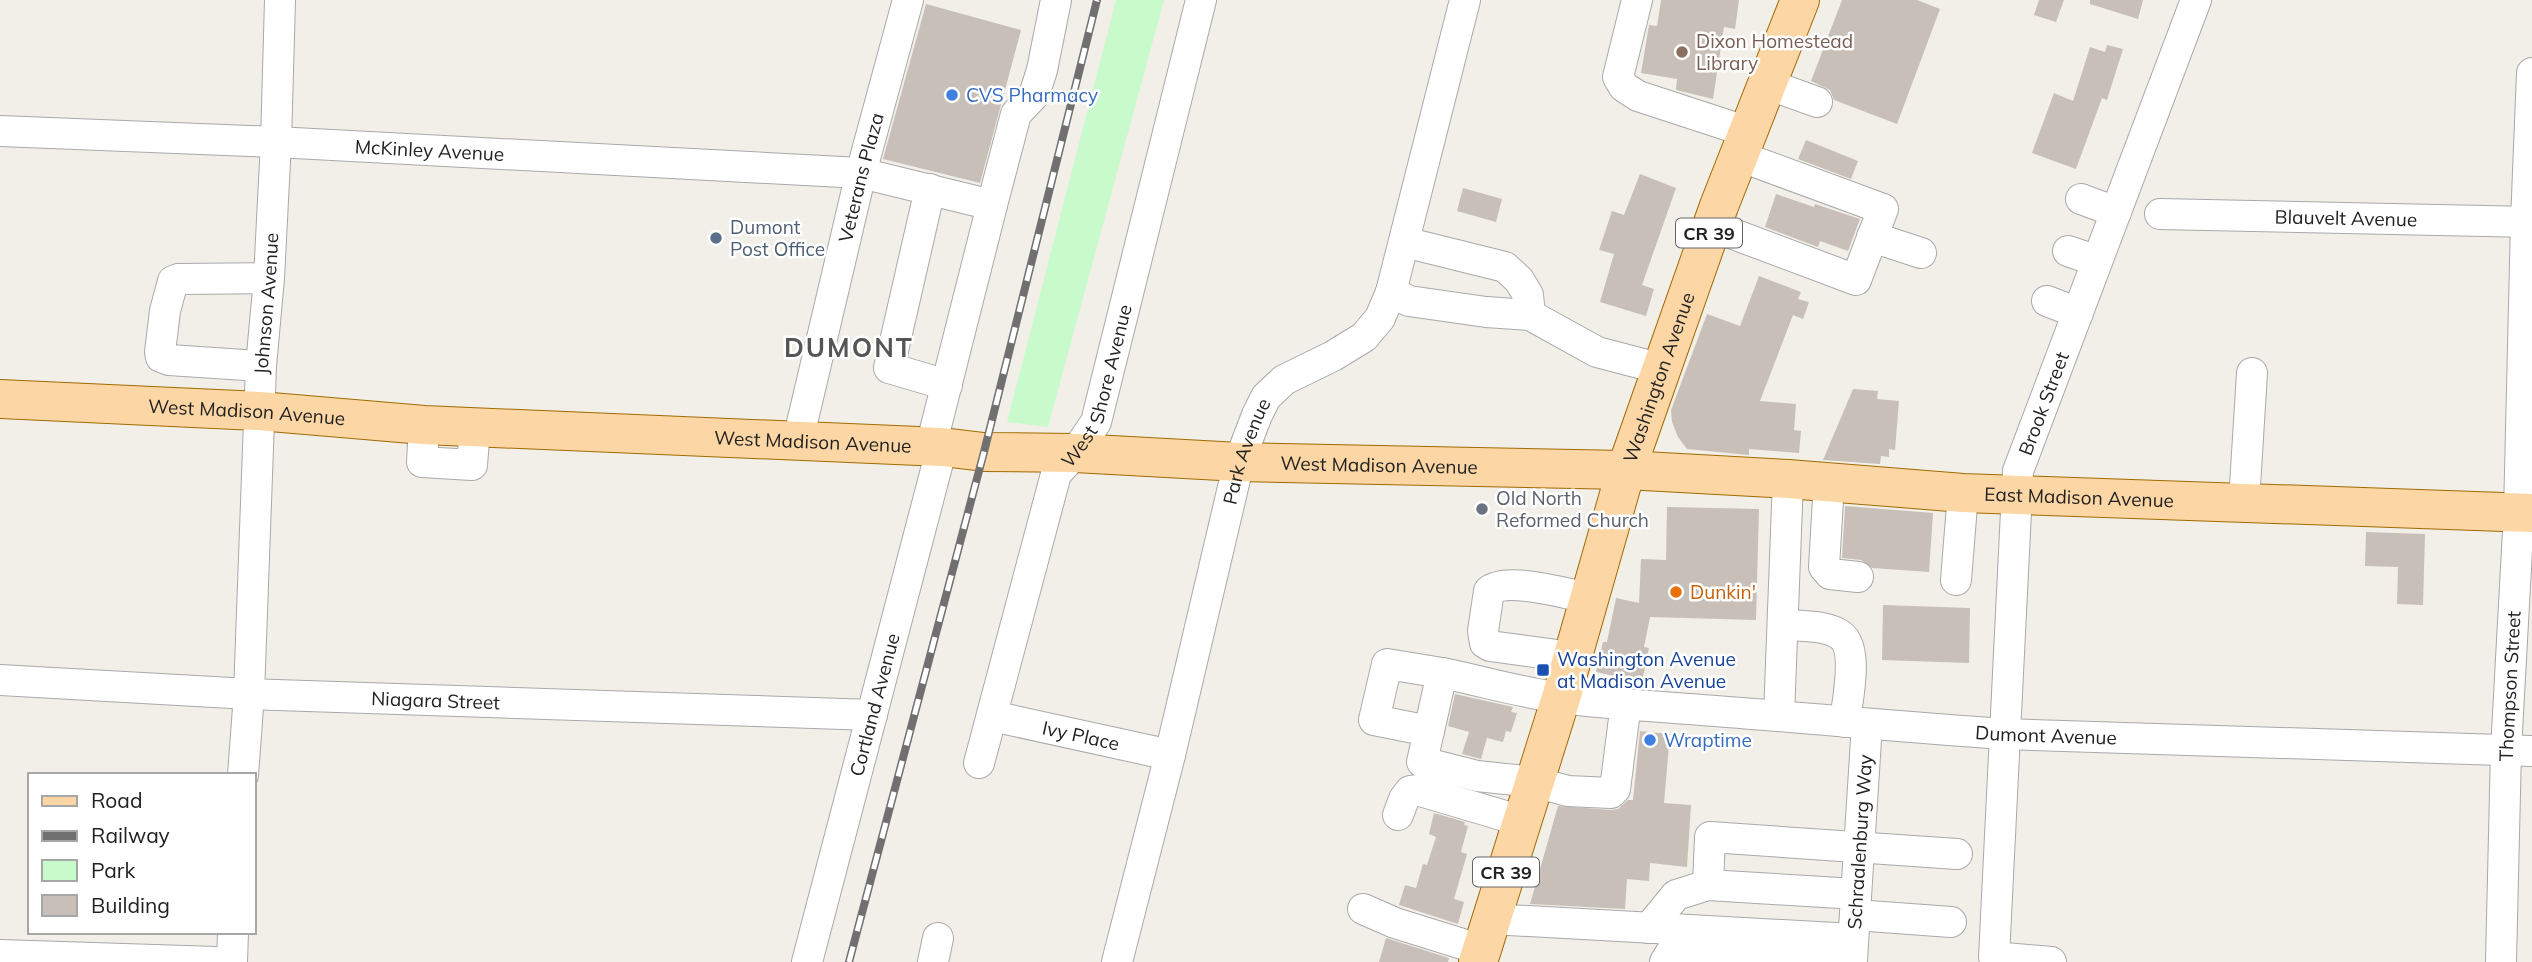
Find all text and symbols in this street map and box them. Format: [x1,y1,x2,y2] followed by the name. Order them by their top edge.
[1696,29,1853,75] place label: Dixon Homestead Library
[1674,44,1690,60] marker: Dixon Homestead Library
[966,83,1098,107] place label: CVS Pharmacy
[944,87,960,103] marker: CVS Pharmacy
[833,110,889,245] street label: Veterans Plaza
[354,134,505,166] street label: McKinley Avenue
[2274,204,2417,232] street label: Blauvelt Avenue
[730,215,825,261] place label: Dumont Post Office
[1676,218,1742,247] road number: CR 39
[708,230,724,246] marker: Dumont Post Office
[249,232,283,375] street label: Johnson Avenue
[1618,289,1700,466] street label: Washington Avenue
[1056,302,1137,472] street label: West Shore Avenue
[784,331,914,364] district label: DUMONT
[2013,348,2074,459] street label: Brook Street
[147,394,346,430] street label: West Madison Avenue
[1217,394,1276,507] street label: Park Avenue
[714,425,912,458] street label: West Madison Avenue
[1280,451,1478,479] street label: West Madison Avenue
[1984,482,2174,512] street label: East Madison Avenue
[1496,486,1649,532] place label: Old North Reformed Church
[1474,501,1490,517] marker: Old North Reformed Church
[1690,580,1756,604] place label: Dunkin'
[1668,584,1684,600] marker: Dunkin'
[2494,610,2526,762] street label: Thompson Street
[844,631,905,779] street label: Cortland Avenue
[1557,647,1736,693] place label: Washington Avenue at Madison Avenue
[1535,662,1551,678] marker: Washington Avenue at Madison Avenue
[371,686,501,714] street label: Niagara Street
[1040,715,1122,756] street label: Ivy Place
[1974,720,2117,750] street label: Dumont Avenue
[1664,728,1752,752] place label: Wraptime
[1642,732,1658,748] marker: Wraptime
[1842,754,1877,930] street label: Schraalenburg Way
[28,773,256,934] legend
[91,787,142,813] text: Road
[91,822,170,848] text: Railway
[91,857,135,883] text: Park
[1473,858,1539,886] road number: CR 39
[91,892,170,918] text: Building

